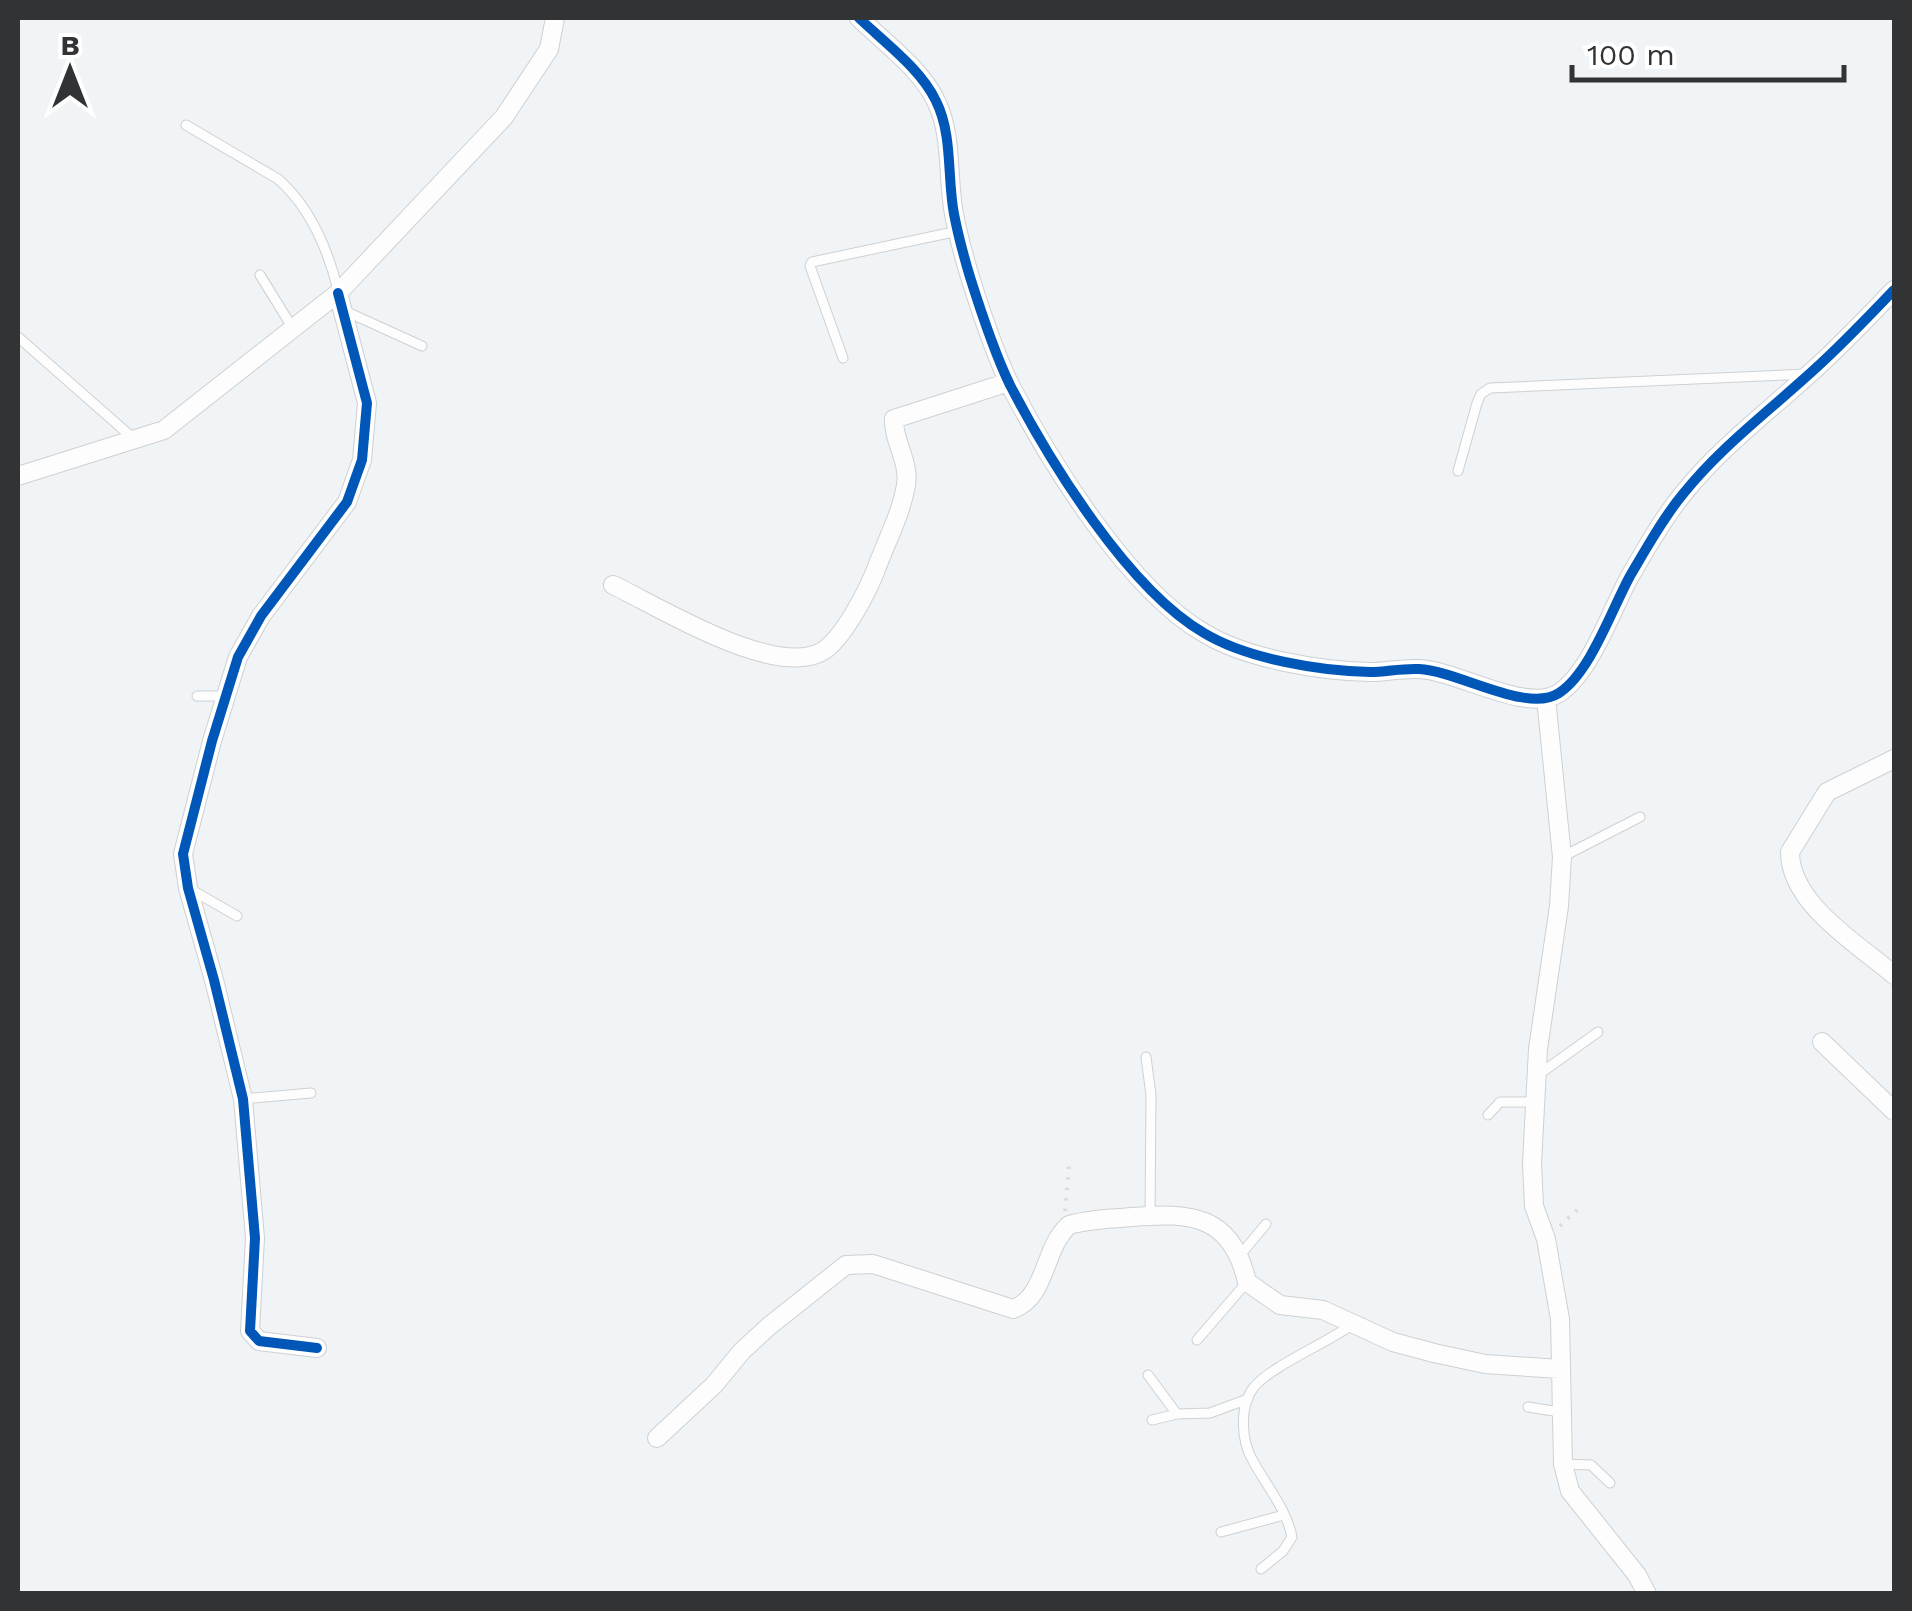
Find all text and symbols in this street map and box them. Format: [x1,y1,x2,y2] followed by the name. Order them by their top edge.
[20,20,120,120] north arrow
[1572,20,1844,82] scale bar
[60,29,80,62] text: B
[1587,37,1675,72] text: 100 m

